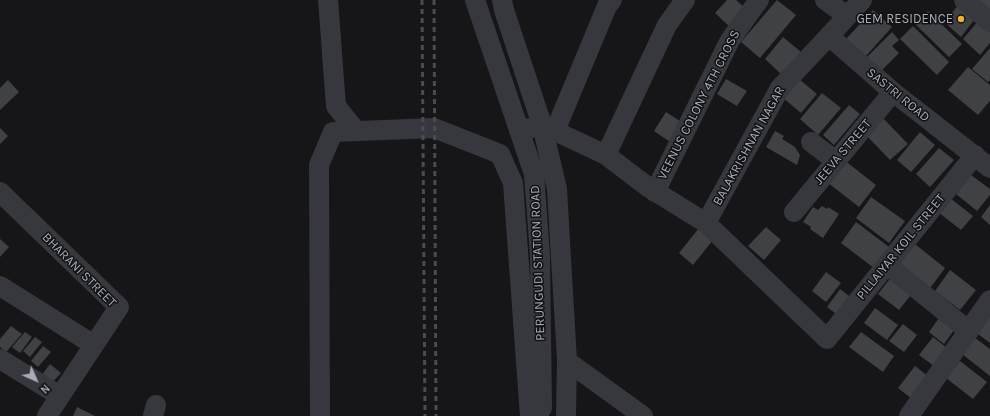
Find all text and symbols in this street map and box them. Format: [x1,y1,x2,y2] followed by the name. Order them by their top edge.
[856,11,953,27] place label: GEM RESIDENCE
[956,14,966,24] marker: GEM RESIDENCE
[654,28,744,182] street label: VEENUS COLONY 4TH CROSS
[863,65,933,125] street label: SASTRI ROAD
[710,84,788,208] street label: BALAKRISHNAN NAGAR
[811,116,875,188] street label: JEEVA STREET
[527,185,549,341] street label: PERUNGUDI STATION ROAD
[854,191,948,303] street label: PILLAIYAR KOIL STREET
[39,230,119,310] street label: BHARANI STREET
[16,360,56,400] north arrow
[37,381,52,396] text: N

